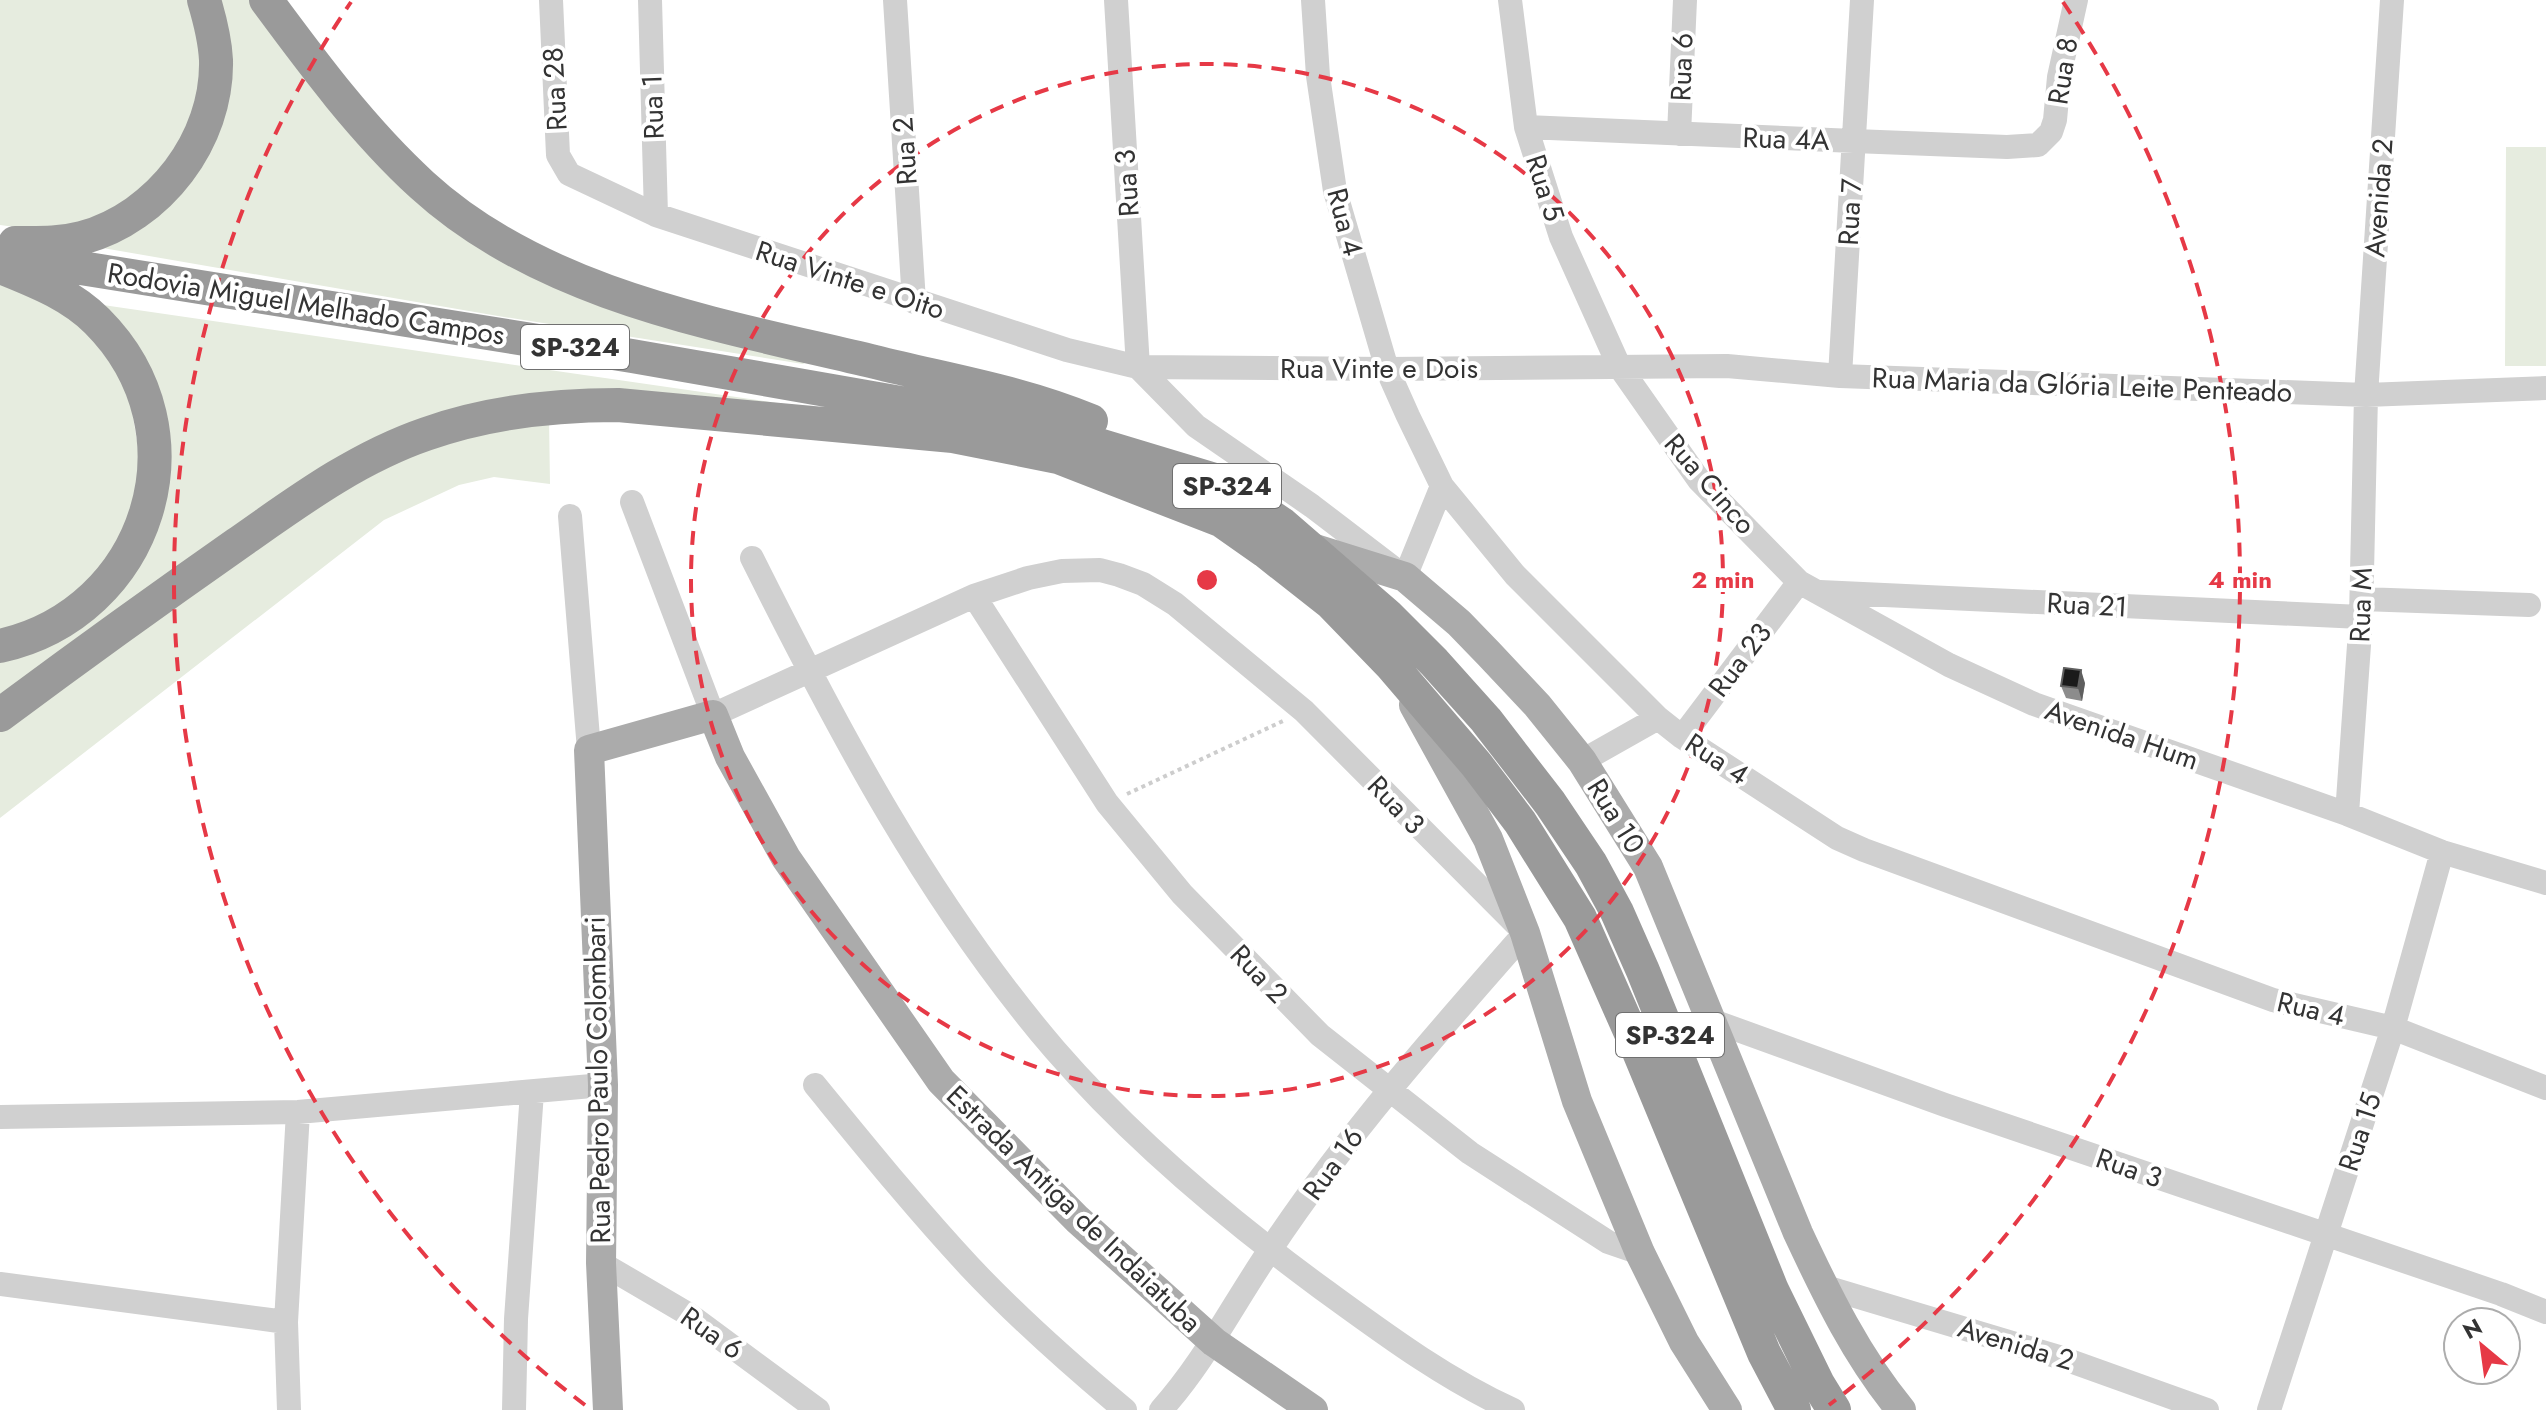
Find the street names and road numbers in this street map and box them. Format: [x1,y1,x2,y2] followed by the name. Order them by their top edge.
[1660,32,1704,102] street label: Rua 6
[2037,34,2089,108] street label: Rua 8
[532,46,578,132] street label: Rua 28
[631,74,675,140] street label: Rua 1
[882,116,928,186] street label: Rua 2
[1742,117,1831,161] street label: Rua 4A
[2354,137,2404,259] street label: Avenida 2
[1104,148,1150,218] street label: Rua 3
[1515,149,1575,227] street label: Rua 5
[1828,177,1872,247] street label: Rua 7
[1316,184,1374,260] street label: Rua 4
[750,230,950,330] street label: Rua Vinte e Oito
[104,252,508,356] street label: Rodovia Miguel Melhado Campos
[521,325,629,369] road number: SP-324
[1280,348,1478,389] street label: Rua Vinte e Dois
[1871,357,2293,413] street label: Rua Maria da Glória Leite Penteado
[1654,424,1766,544] street label: Rua Cinco
[1173,464,1281,508] road number: SP-324
[2339,567,2383,643] street label: Rua M
[2046,582,2128,628] street label: Rua 21
[1699,614,1781,706] street label: Rua 23
[2040,690,2204,780] street label: Avenida Hum
[1677,723,1757,795] street label: Rua 4
[1358,766,1434,844] street label: Rua 3
[1577,771,1655,861] street label: Rua 10
[575,916,621,1244] street label: Rua Pedro Paulo Colombari
[1221,935,1297,1013] street label: Rua 2
[2273,981,2349,1037] street label: Rua 4
[1616,1013,1724,1057] road number: SP-324
[937,1076,1211,1342] street label: Estrada Antiga de Indaiatuba
[2328,1087,2392,1177] street label: Rua 15
[1293,1119,1373,1209] street label: Rua 16
[2090,1138,2168,1198] street label: Rua 3
[672,1297,752,1369] street label: Rua 6
[1953,1307,2079,1381] street label: Avenida 2

